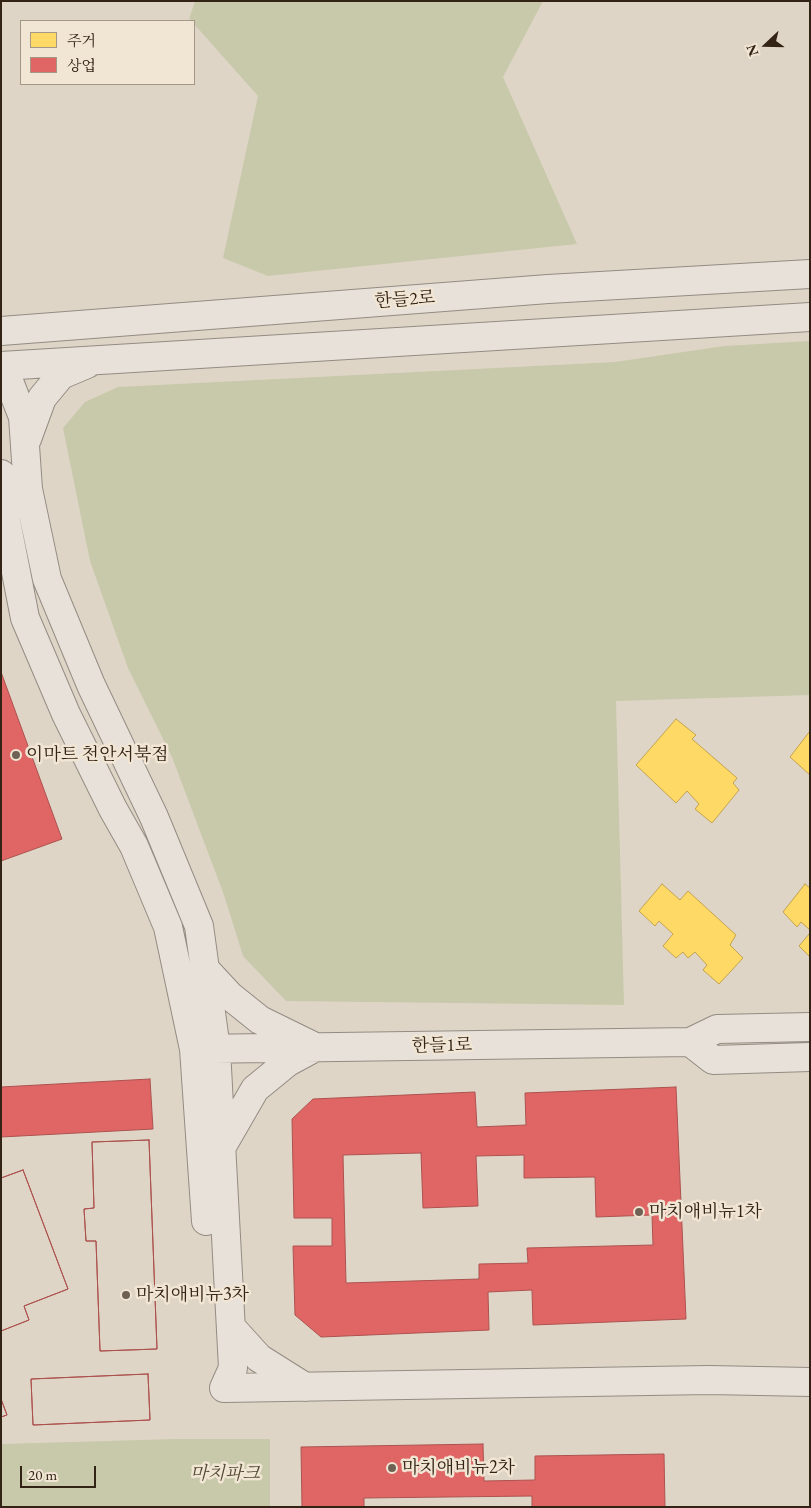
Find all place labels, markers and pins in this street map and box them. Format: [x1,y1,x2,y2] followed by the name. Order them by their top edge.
[26,744,169,766] place label: 이마트 천안서북점
[10,749,22,761] marker: 이마트 천안서북점
[649,1201,762,1223] place label: 마치애비뉴1차
[633,1206,645,1218] marker: 마치애비뉴1차
[136,1284,249,1306] place label: 마치애비뉴3차
[120,1289,132,1301] marker: 마치애비뉴3차
[402,1457,515,1479] place label: 마치애비뉴2차
[386,1462,398,1474] marker: 마치애비뉴2차

